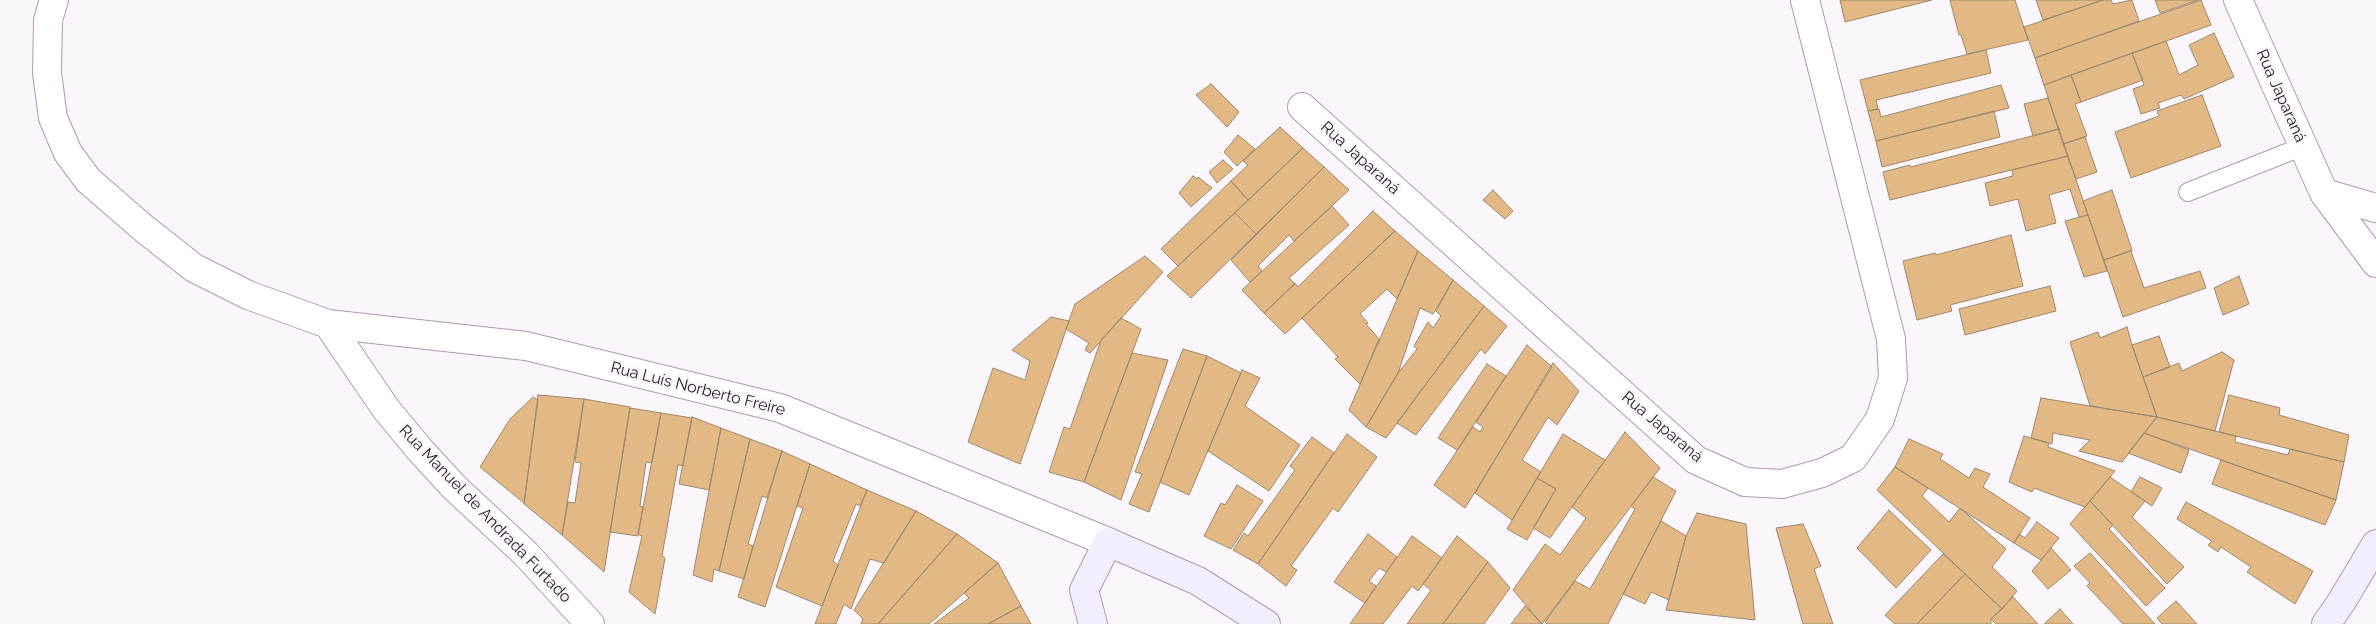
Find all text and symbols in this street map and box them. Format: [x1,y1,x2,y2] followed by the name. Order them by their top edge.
[2252,46,2310,146] street label: Rua Japaraná
[1316,117,1404,199] street label: Rua Japaraná
[609,358,787,420] street label: Rua Luís Norberto Freire
[1618,388,1706,466] street label: Rua Japaraná
[395,421,575,607] street label: Rua Manuel de Andrada Furtado

